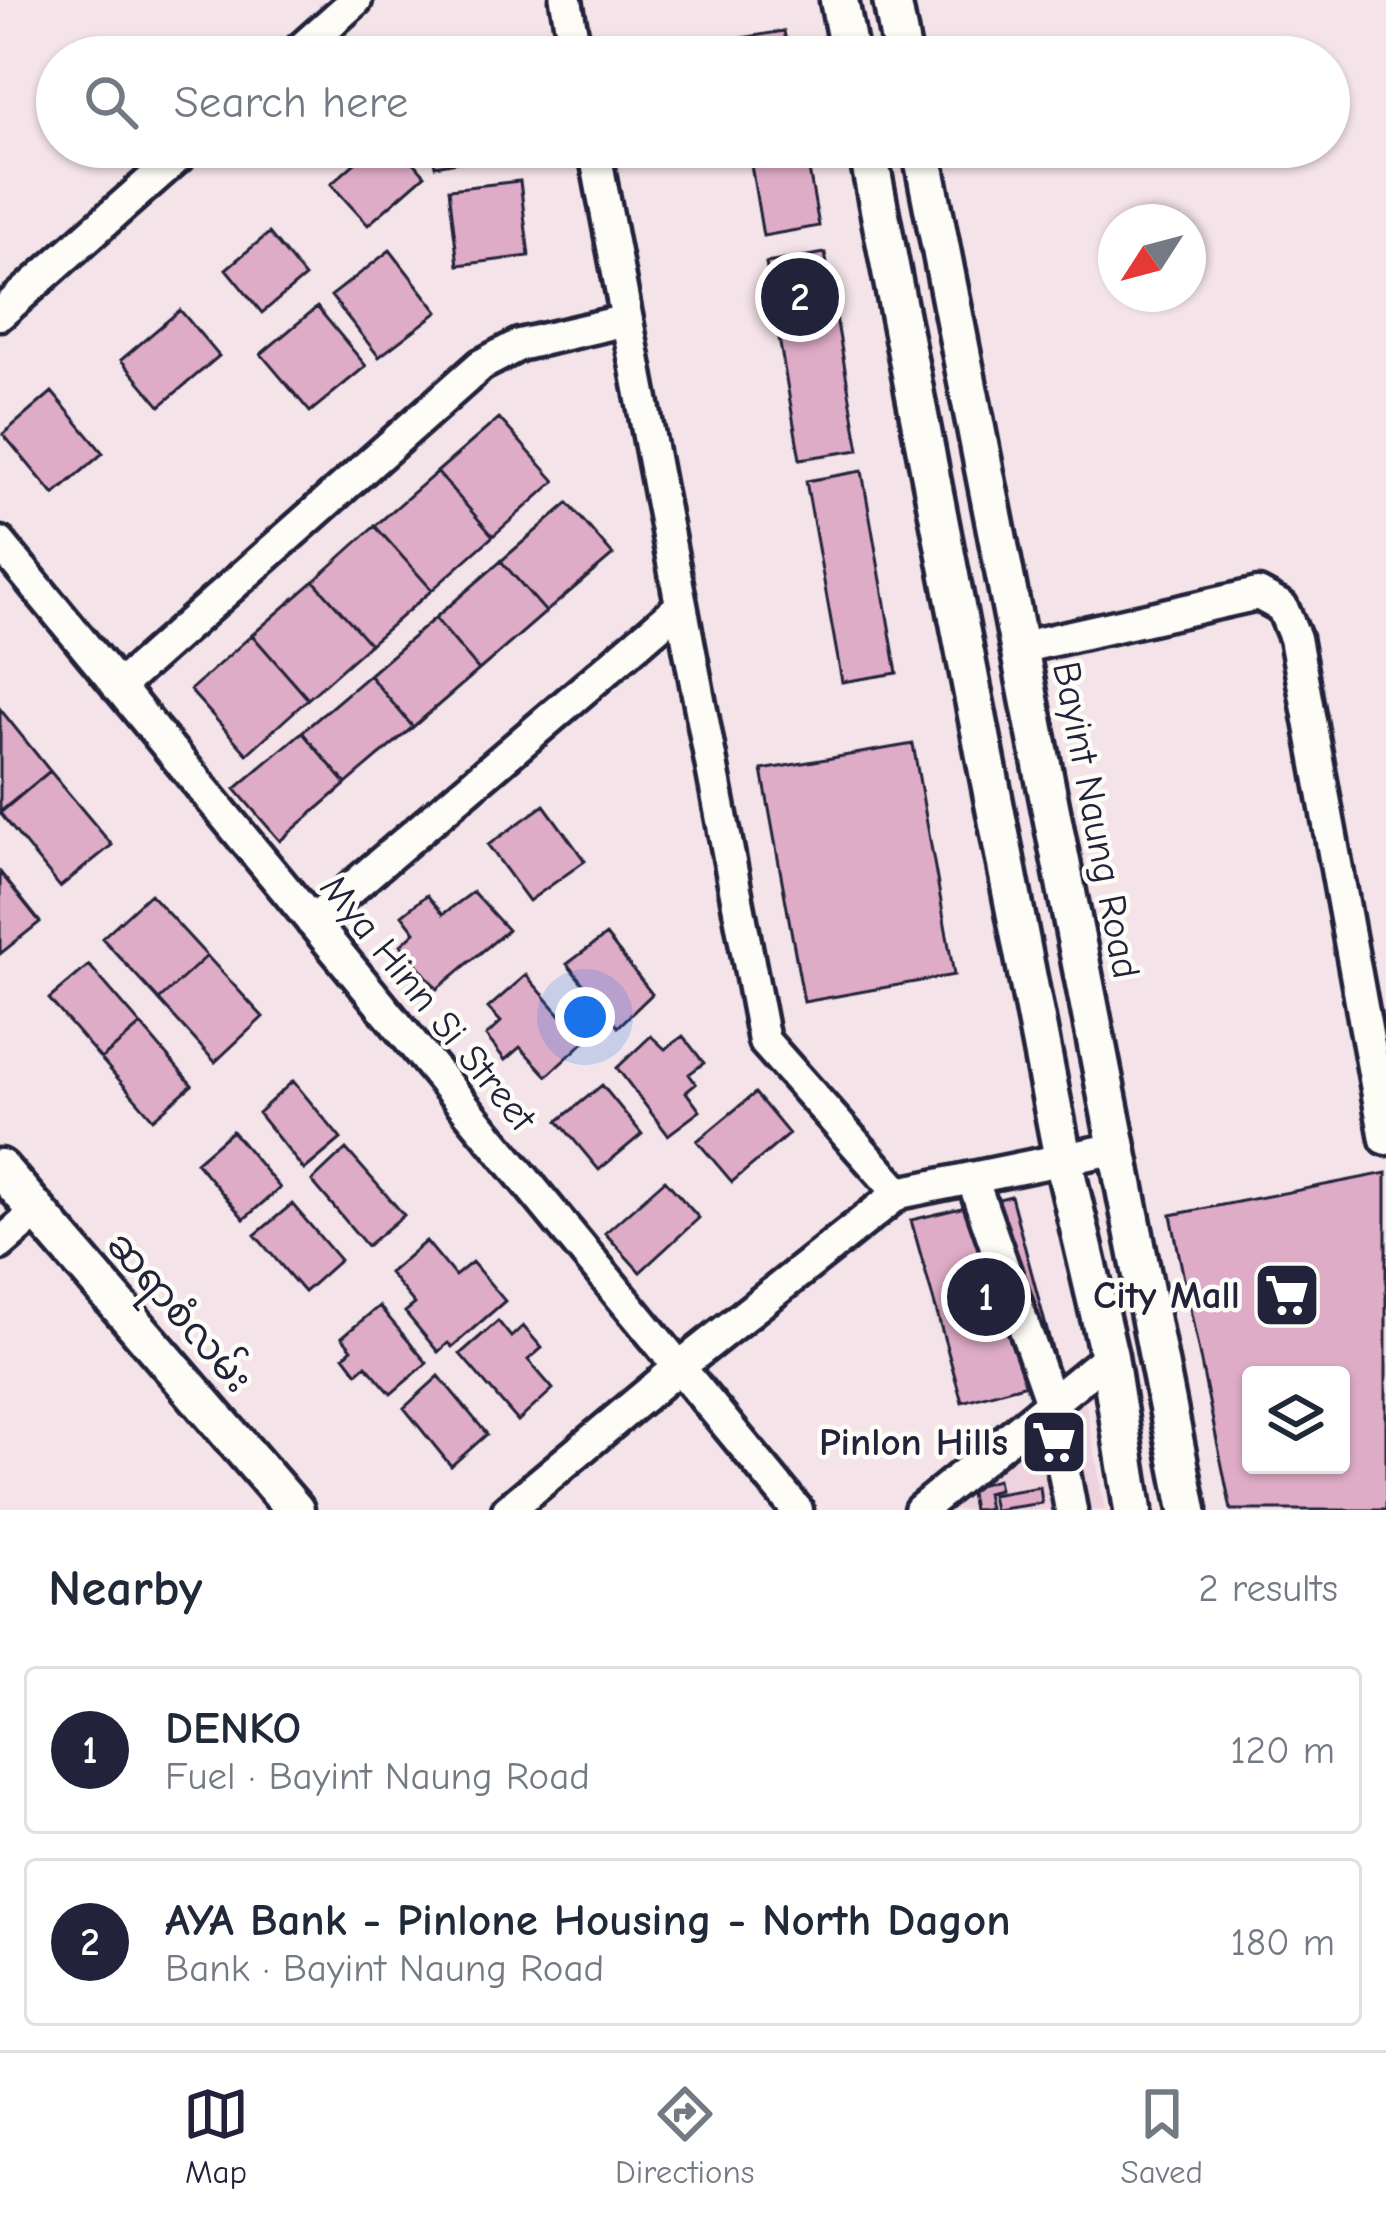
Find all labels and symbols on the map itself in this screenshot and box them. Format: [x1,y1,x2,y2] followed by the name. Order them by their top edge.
[1098,204,1206,312] north arrow
[761,252,839,342] pin: 2
[1043,658,1149,982] street label: Bayint Naung Road
[311,866,546,1142] street label: Mya Hinn Si Street
[555,987,615,1047] your location
[91,1220,264,1407] street label: ဆရာစံလမ်း
[947,1252,1025,1342] pin: 1
[1252,1260,1322,1330] supermarket icon: City Mall
[1093,1273,1240,1318] place label: City Mall
[1019,1407,1089,1477] supermarket icon: Pinlon Hills
[819,1420,1008,1465] place label: Pinlon Hills

